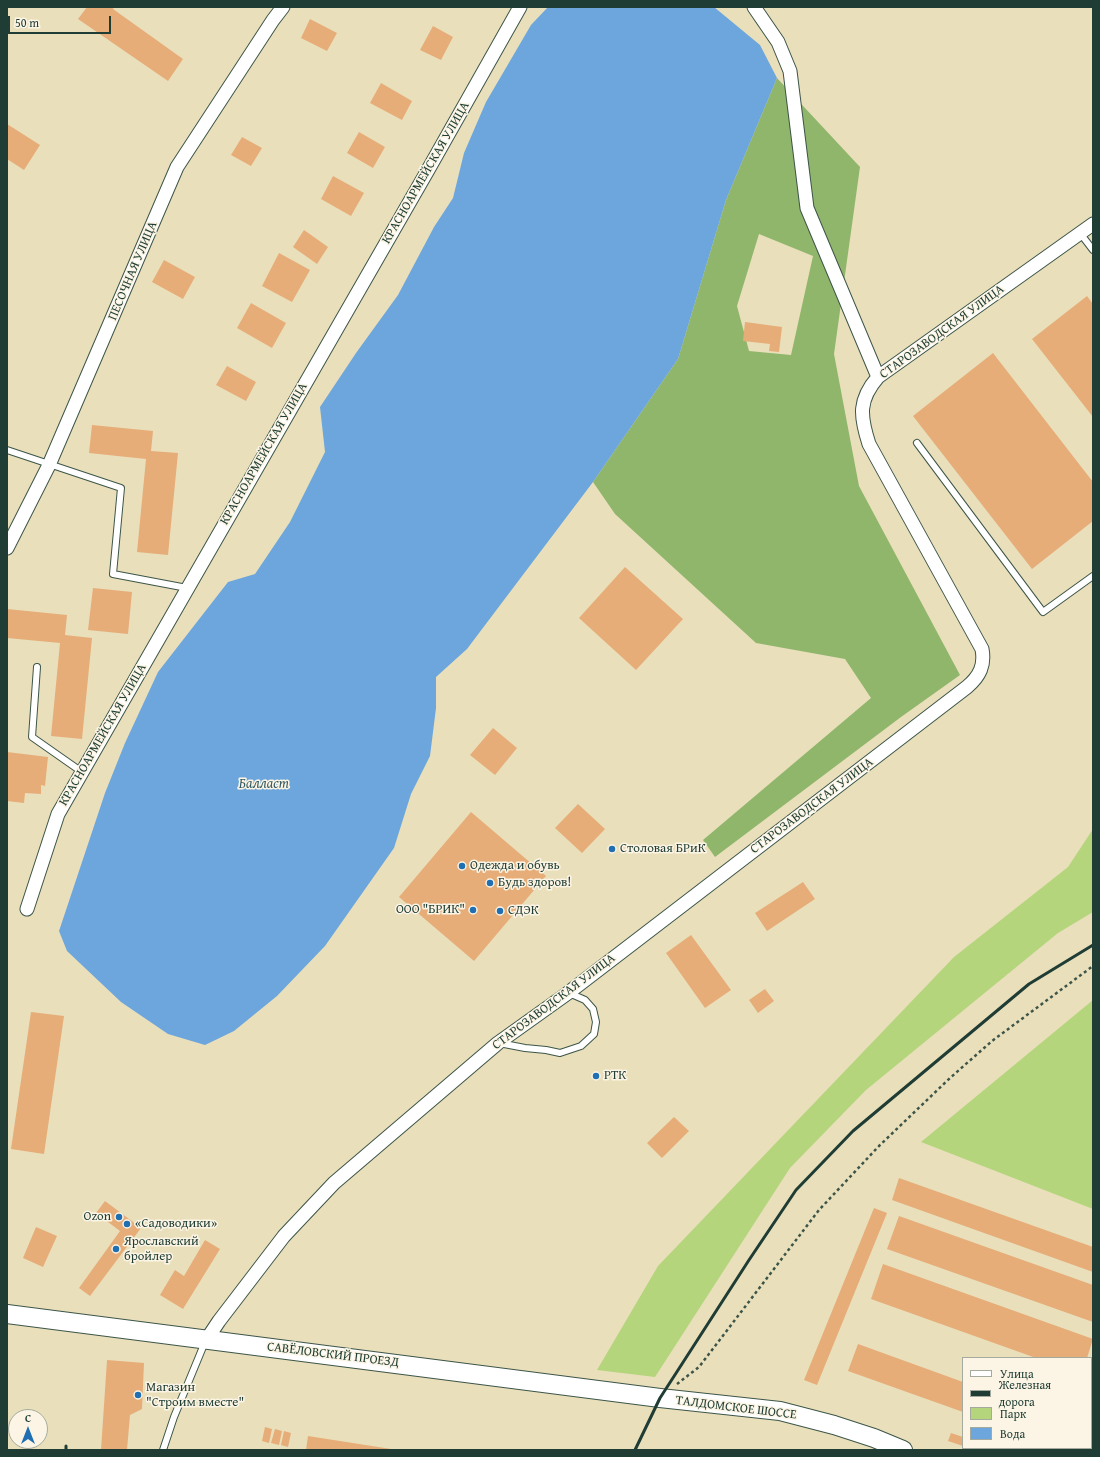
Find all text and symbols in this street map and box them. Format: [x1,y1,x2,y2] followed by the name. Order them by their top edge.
[10,8,113,34] scale bar
[15,14,39,31] text: 50 m
[379,99,473,247] street label: КРАСНОАРМЕЙСКАЯ УЛИЦА
[105,219,161,323] street label: ПЕСОЧНАЯ УЛИЦА
[877,282,1007,382] street label: СТАРОЗАВОДСКАЯ УЛИЦА
[217,380,311,528] street label: КРАСНОАРМЕЙСКАЯ УЛИЦА
[56,661,150,809] street label: КРАСНОАРМЕЙСКАЯ УЛИЦА
[747,755,877,857] street label: СТАРОЗАВОДСКАЯ УЛИЦА
[239,776,289,792] water label: Балласт
[620,841,706,857] place label: Столовая БРиК
[607,844,617,854] marker: Столовая БРиК
[470,858,560,874] place label: Одежда и обувь
[457,861,467,871] marker: Одежда и обувь
[498,875,571,891] place label: Будь здоров!
[485,878,495,888] marker: Будь здоров!
[396,902,465,918] place label: ООО "БРИК"
[508,903,539,919] place label: СДЭК
[468,905,478,915] marker: ООО "БРИК"
[495,906,505,916] marker: СДЭК
[489,951,619,1053] street label: СТАРОЗАВОДСКАЯ УЛИЦА
[604,1068,626,1084] place label: РТК
[591,1071,601,1081] marker: РТК
[83,1209,111,1225] place label: Ozon
[114,1212,124,1222] marker: Ozon
[135,1216,217,1232] place label: «Садоводики»
[122,1219,132,1229] marker: «Садоводики»
[124,1234,199,1265] place label: Ярославский бройлер
[111,1244,121,1254] marker: Ярославский бройлер
[266,1339,400,1371] street label: САВЁЛОВСКИЙ ПРОЕЗД
[962,1357,1092,1449] legend
[1000,1365,1034,1382] text: Улица
[999,1376,1051,1410] text: Железная дорога
[146,1380,244,1411] place label: Магазин "Строим вместе"
[133,1390,143,1400] marker: Магазин "Строим вместе"
[675,1393,797,1423] street label: ТАЛДОМСКОЕ ШОССЕ
[1000,1405,1026,1422] text: Парк
[8,1409,48,1449] north arrow
[25,1410,31,1426] text: С
[1000,1425,1025,1442] text: Вода

